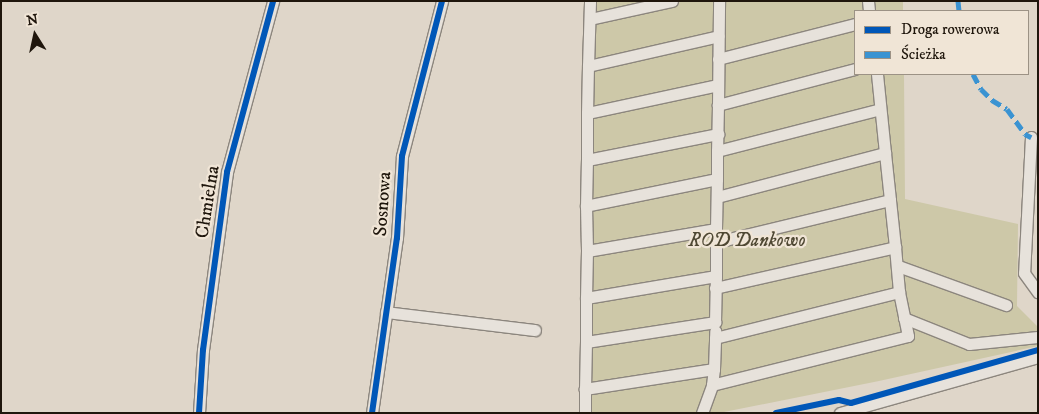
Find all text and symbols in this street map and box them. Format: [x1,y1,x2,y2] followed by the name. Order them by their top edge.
[10,10,60,60] north arrow
[25,10,40,30] text: N
[854,10,1029,75] legend
[901,20,999,39] text: Droga rowerowa
[901,45,946,64] text: Ścieżka
[191,164,225,240] street label: Chmielna
[369,171,397,237] street label: Sosnowa
[689,230,805,252] park label: ROD Dankowo

